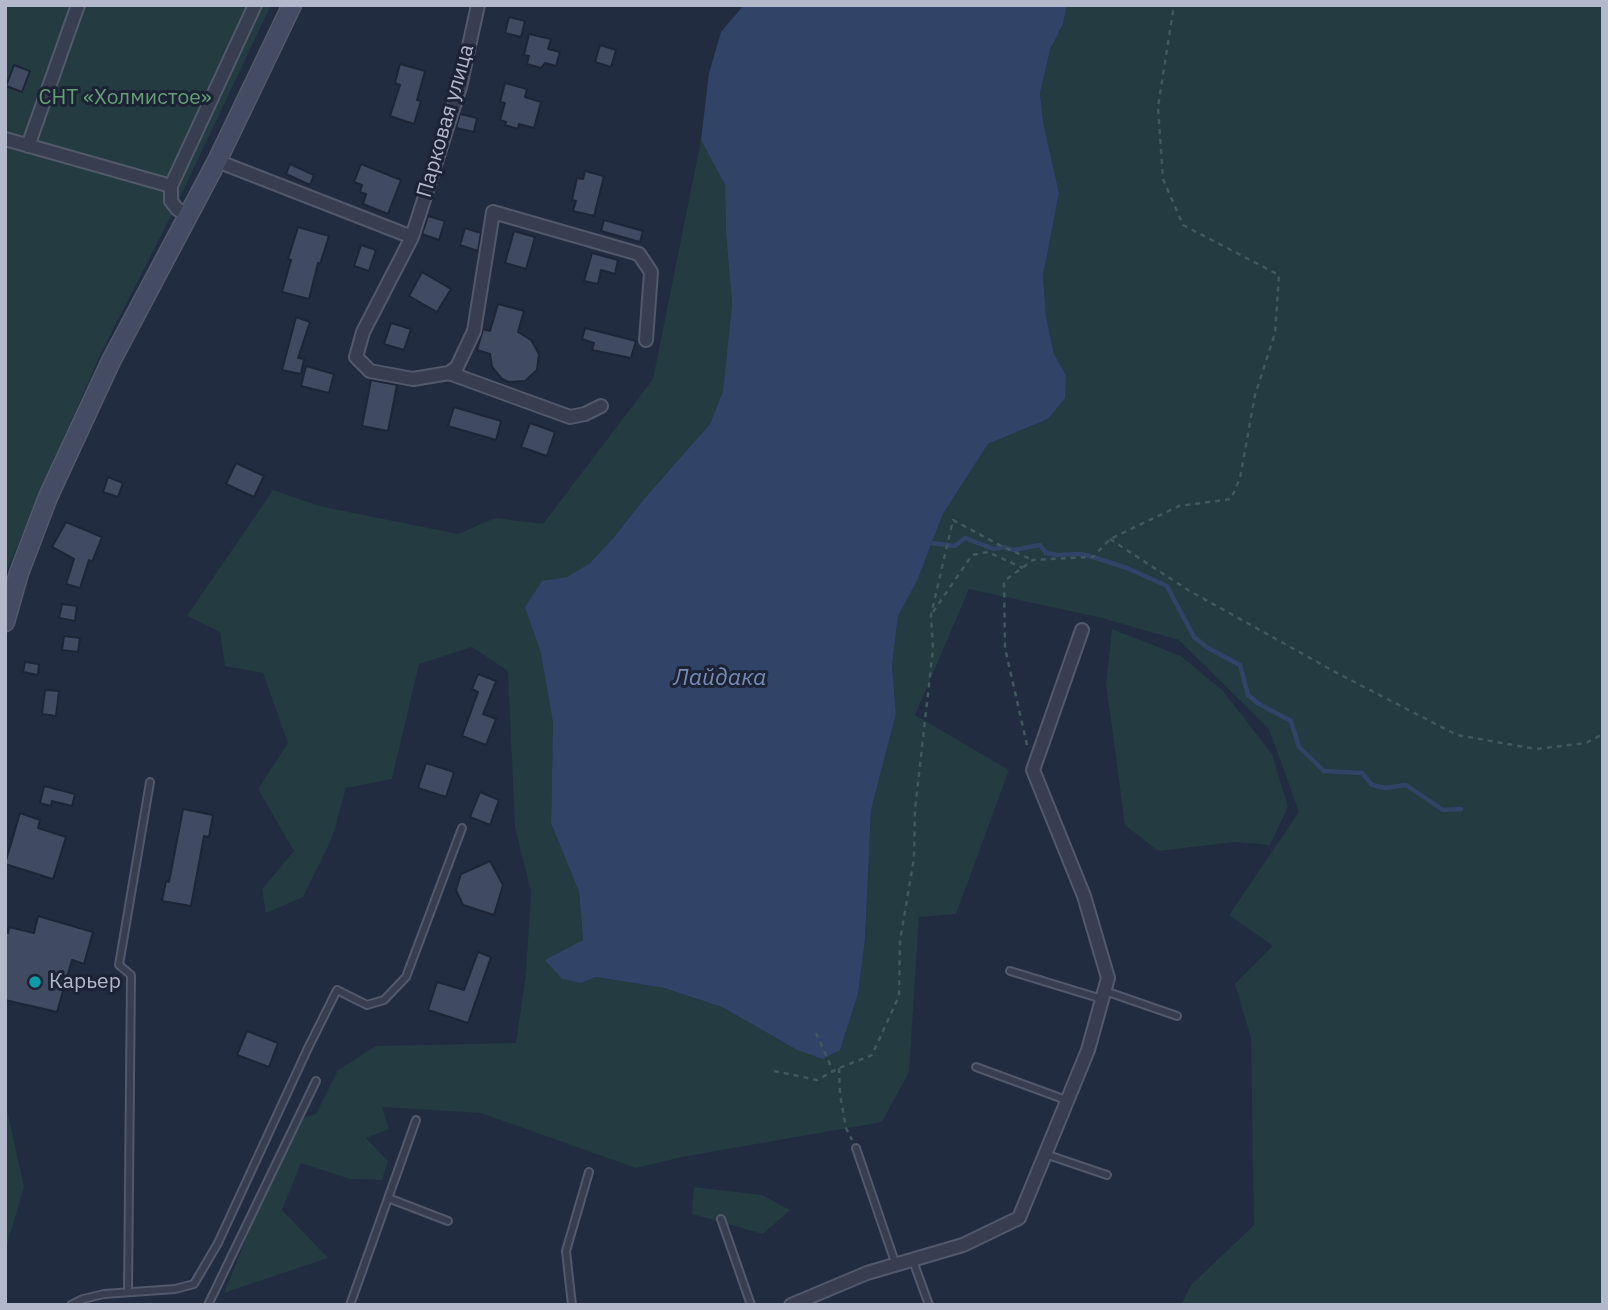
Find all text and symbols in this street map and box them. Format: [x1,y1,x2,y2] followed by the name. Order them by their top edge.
[412,42,480,200] street label: Парковая улица
[38,85,212,111] park label: СНТ «Холмистое»
[674,664,766,692] water label: Лайдака
[49,969,121,995] place label: Карьер
[27,974,43,990] marker: Карьер

